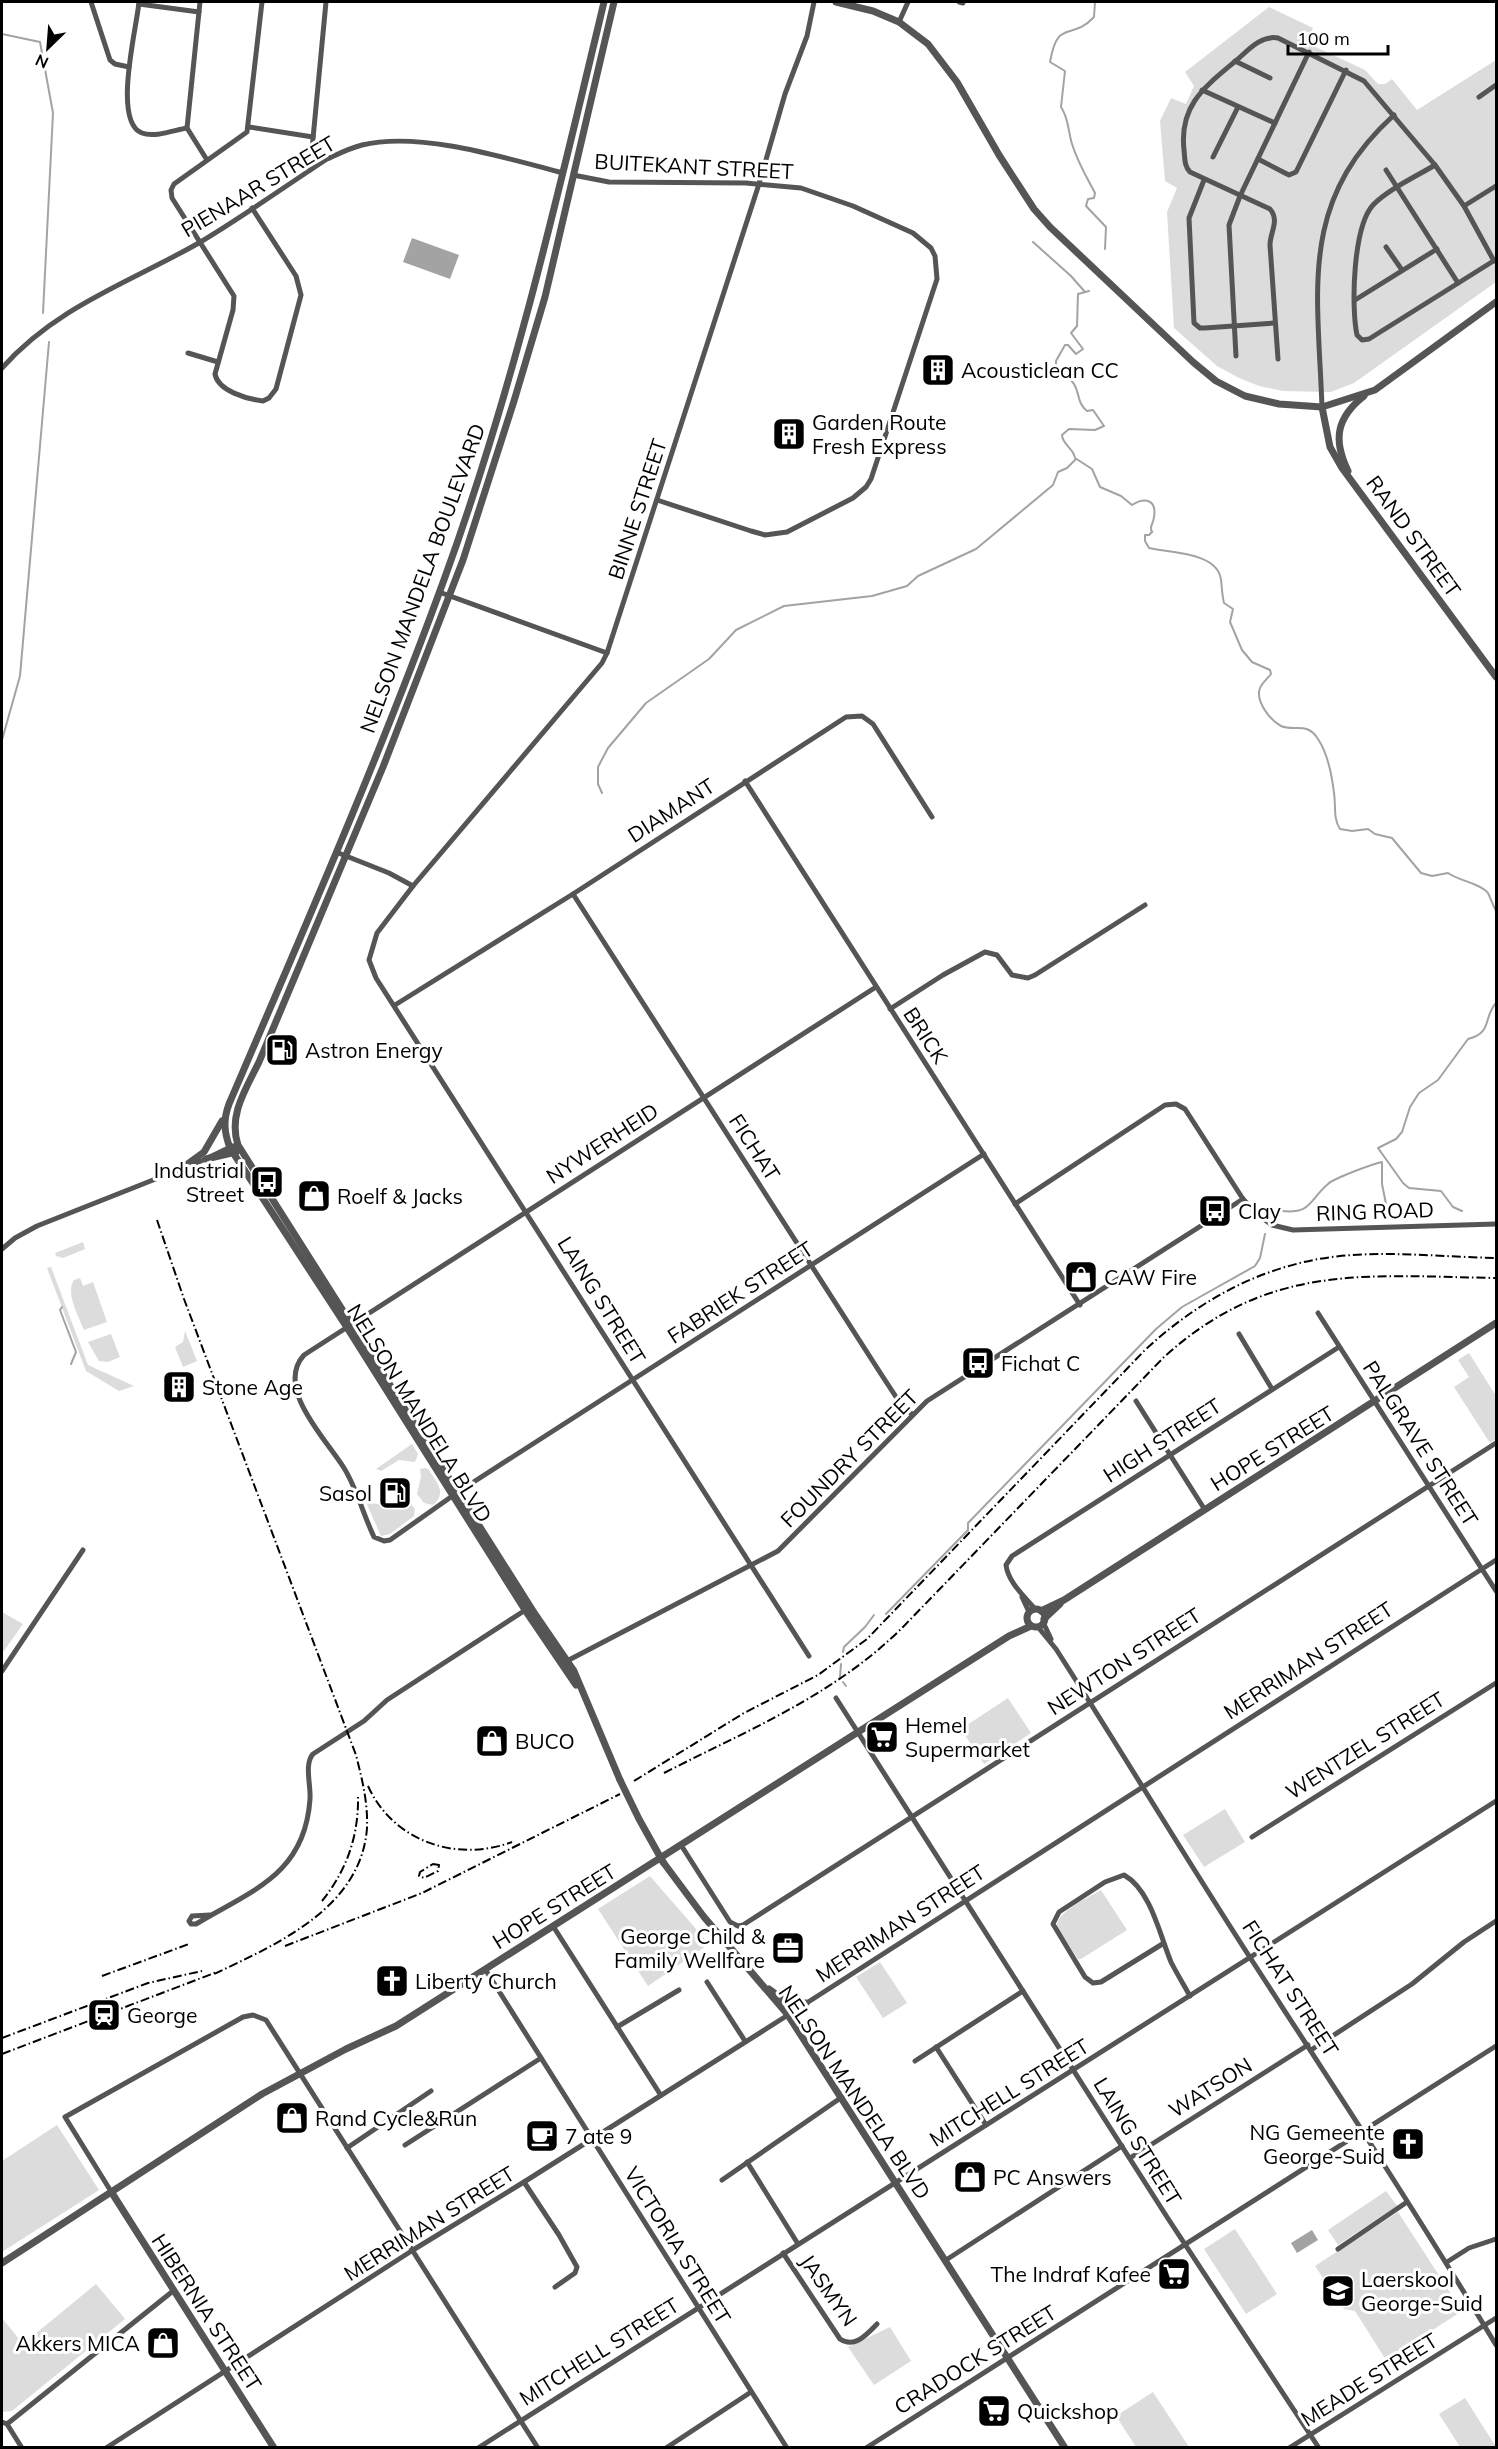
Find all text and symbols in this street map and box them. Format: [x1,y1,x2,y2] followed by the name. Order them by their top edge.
[18,18,78,78] north arrow
[1288,18,1388,56] scale bar
[1297,27,1350,50] text: 100 m
[32,50,51,73] text: N
[176,130,340,242] street label: PIENAAR STREET
[594,148,794,184] street label: BUITEKANT STREET
[920,352,956,388] building icon: Acousticlean CC
[961,357,1119,383] place label: Acousticlean CC
[812,409,947,459] place label: Garden Route Fresh Express
[771,416,807,452] building icon: Garden Route Fresh Express
[354,420,490,736] street label: NELSON MANDELA BOULEVARD
[602,435,672,582] street label: BINNE STREET
[1361,470,1467,602] street label: RAND STREET
[623,772,720,848] street label: DIAMANT
[898,1002,954,1069] street label: BRICK
[264,1032,300,1068] fuel station icon: Astron Energy
[305,1037,443,1063] place label: Astron Energy
[541,1097,663,1189] street label: NYWERHEID
[724,1109,786,1185] street label: FICHAT
[154,1157,244,1207] place label: Industrial Street
[249,1164,285,1200] bus stop icon: Industrial Street
[296,1178,332,1214] shop icon: Roelf & Jacks
[337,1183,463,1209] place label: Roelf & Jacks
[1197,1193,1233,1229] bus stop icon: Clay
[1316,1196,1434,1226] street label: RING ROAD
[1238,1198,1281,1224] place label: Clay
[552,1231,652,1369] street label: LAING STREET
[662,1235,818,1349] street label: FABRIEK STREET
[1063,1259,1099,1295] shop icon: CAW Fire
[1104,1264,1197,1290] place label: CAW Fire
[342,1299,498,1527] street label: NELSON MANDELA BLVD
[960,1345,996,1381] bus stop icon: Fichat C
[1001,1350,1080,1376] place label: Fichat C
[1358,1355,1484,1531] street label: PALGRAVE STREET
[161,1369,197,1405] building icon: Stone Age
[202,1374,303,1400] place label: Stone Age
[775,1384,923,1532] street label: FOUNDRY STREET
[1098,1392,1226,1488] street label: HIGH STREET
[1205,1399,1339,1496] street label: HOPE STREET
[377,1475,413,1511] fuel station icon: Sasol
[319,1480,372,1506] place label: Sasol
[1218,1595,1398,1724] street label: MERRIMAN STREET
[1042,1602,1206,1720] street label: NEWTON STREET
[1281,1685,1450,1804] street label: WENTZEL STREET
[905,1712,1030,1762] place label: Hemel Supermarket
[864,1719,900,1755] supermarket icon: Hemel Supermarket
[474,1723,510,1759] shop icon: BUCO
[515,1728,575,1754] place label: BUCO
[487,1857,621,1954] street label: HOPE STREET
[810,1858,990,1987] street label: MERRIMAN STREET
[1237,1915,1345,2061] street label: FICHAT STREET
[614,1923,766,1973] place label: George Child & Family Wellfare
[770,1930,806,1966] office icon: George Child & Family Wellfare
[374,1963,410,1999] church icon: Liberty Church
[415,1968,557,1994] place label: Liberty Church
[774,1980,936,2204] street label: NELSON MANDELA BLVD
[86,1997,122,2033] station icon: George
[127,2002,197,2028] place label: George
[924,2032,1094,2152] street label: MITCHELL STREET
[1164,2051,1256,2123] street label: WATSON
[1088,2072,1188,2210] street label: LAING STREET
[274,2100,310,2136] shop icon: Rand Cycle&Run
[315,2105,477,2131] place label: Rand Cycle&Run
[524,2118,560,2154] cafe icon: 7 ate 9
[1249,2119,1385,2169] place label: NG Gemeente George-Suid
[565,2123,632,2149] place label: 7 ate 9
[1390,2126,1426,2162] church icon: NG Gemeente George-Suid
[952,2159,988,2195] shop icon: PC Answers
[339,2160,520,2286] street label: MERRIMAN STREET
[619,2162,737,2329] street label: VICTORIA STREET
[993,2164,1112,2190] place label: PC Answers
[147,2229,268,2396] street label: HIBERNIA STREET
[795,2249,863,2331] street label: JASMYN
[1156,2256,1192,2292] supermarket icon: The Indraf Kafee
[990,2261,1151,2287] place label: The Indraf Kafee
[1361,2266,1483,2316] place label: Laerskool George-Suid
[1320,2273,1356,2309] school or university icon: Laerskool George-Suid
[514,2291,684,2411] street label: MITCHELL STREET
[889,2298,1061,2419] street label: CRADOCK STREET
[145,2325,181,2361] shop icon: Akkers MICA
[1296,2326,1442,2431] street label: MEADE STREET
[15,2330,141,2356] place label: Akkers MICA
[976,2393,1012,2429] supermarket icon: Quickshop
[1017,2398,1119,2424] place label: Quickshop

